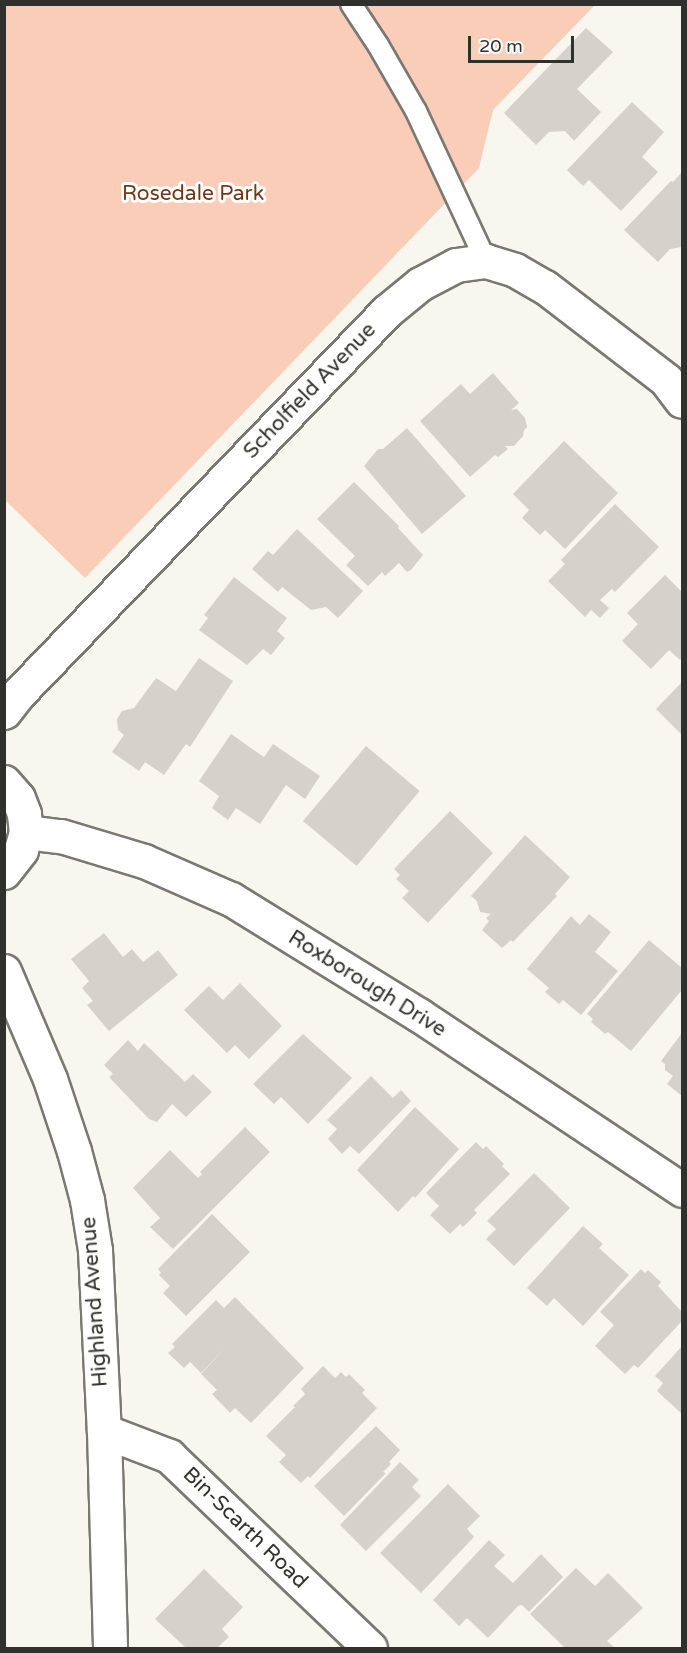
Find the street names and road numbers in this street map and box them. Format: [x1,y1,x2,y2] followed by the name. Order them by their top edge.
[239,318,381,464] street label: Scholfield Avenue
[283,925,451,1043] street label: Roxborough Drive
[76,1216,114,1388] street label: Highland Avenue
[177,1462,313,1594] street label: Bin-Scarth Road

